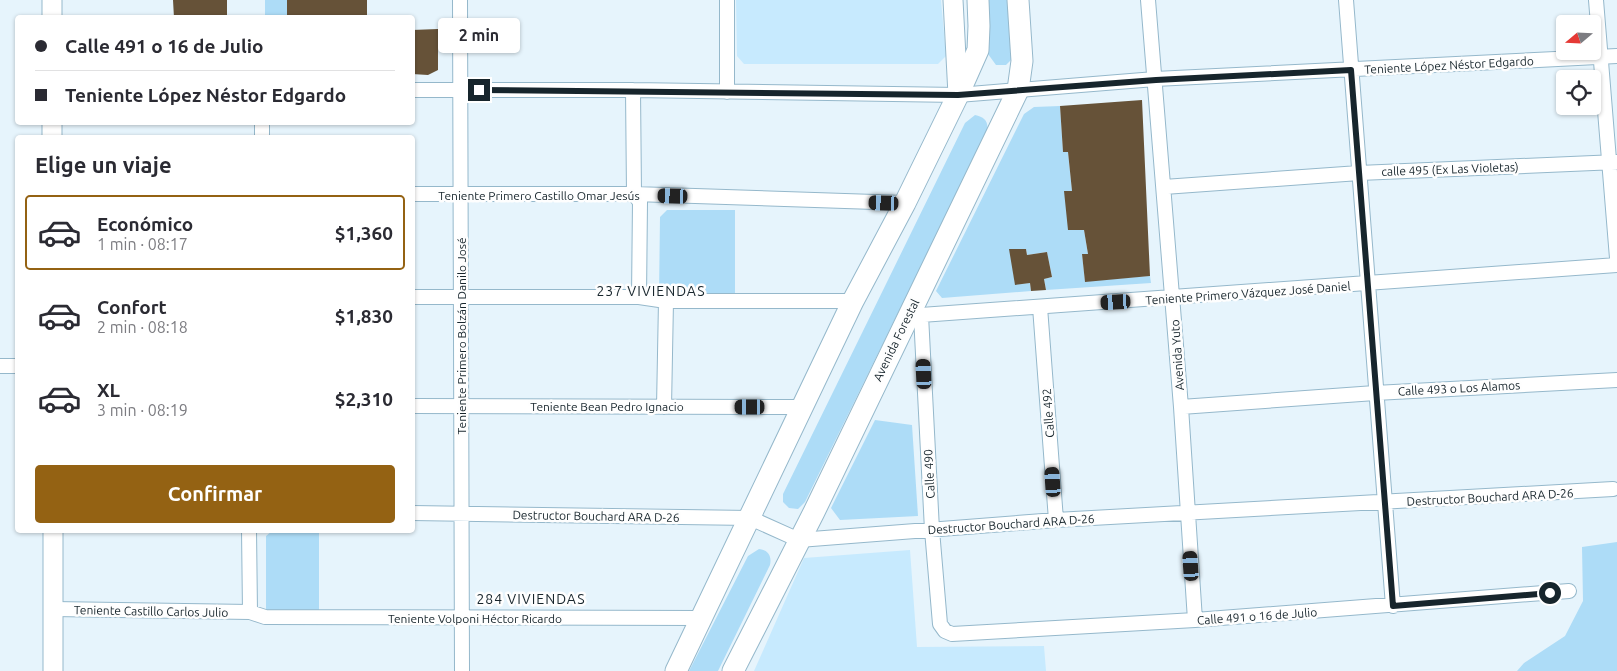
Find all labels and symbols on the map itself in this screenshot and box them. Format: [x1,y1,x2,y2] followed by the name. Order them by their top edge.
[1556,15,1601,60] north arrow
[438,18,520,52] callout: 2 min
[1364,54,1534,76] street label: Teniente López Néstor Edgardo
[468,79,490,101] route end
[1381,160,1519,179] street label: calle 495 (Ex Las Violetas)
[657,188,688,204] car
[438,189,640,202] street label: Teniente Primero Castillo Omar Jesús
[868,195,899,211] car
[455,237,468,435] street label: Teniente Primero Bolzán Danilo José
[1145,279,1351,307] street label: Teniente Primero Vázquez José Daniel
[596,283,706,299] district label: 237 VIVIENDAS
[1100,294,1131,310] car
[871,297,921,383] street label: Avenida Forestal
[1168,319,1186,391] street label: Avenida Yuto
[915,359,932,389] car
[1397,378,1521,398] street label: Calle 493 o Los Alamos
[1040,388,1056,438] street label: Calle 492
[530,400,684,413] street label: Teniente Bean Pedro Ignacio
[735,400,765,415] car
[921,449,937,499] street label: Calle 490
[1044,467,1061,497] car
[1406,486,1574,508] street label: Destructor Bouchard ARA D-26
[512,508,680,524] street label: Destructor Bouchard ARA D-26
[927,512,1095,536] street label: Destructor Bouchard ARA D-26
[1182,551,1199,581] car
[1539,582,1561,604] route start
[476,591,586,607] district label: 284 VIVIENDAS
[74,603,228,619] street label: Teniente Castillo Carlos Julio
[1196,605,1318,627] street label: Calle 491 o 16 de Julio
[388,612,562,625] street label: Teniente Volponi Héctor Ricardo

